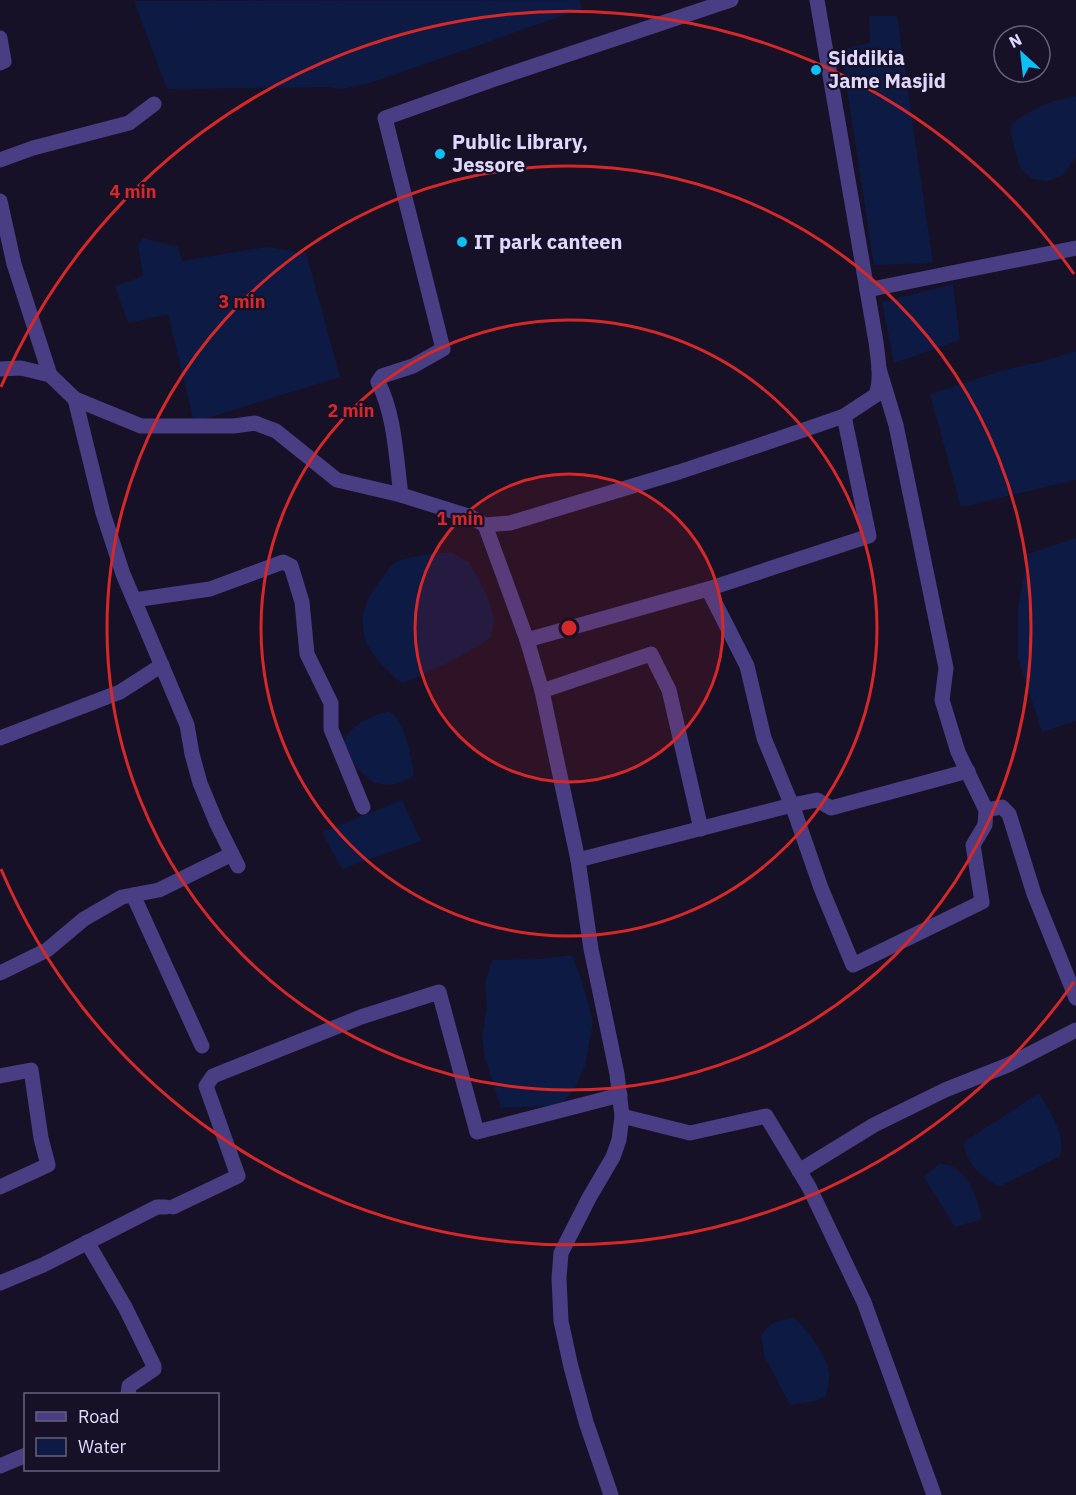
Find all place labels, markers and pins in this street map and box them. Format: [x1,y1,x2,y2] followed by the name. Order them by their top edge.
[828,44,946,94] place label: Siddikia Jame Masjid
[809,63,823,77] marker: Siddikia Jame Masjid
[452,128,588,178] place label: Public Library, Jessore
[433,147,447,161] marker: Public Library, Jessore
[474,228,622,255] place label: IT park canteen
[455,235,469,249] marker: IT park canteen
[559,618,579,638] centre of rings

